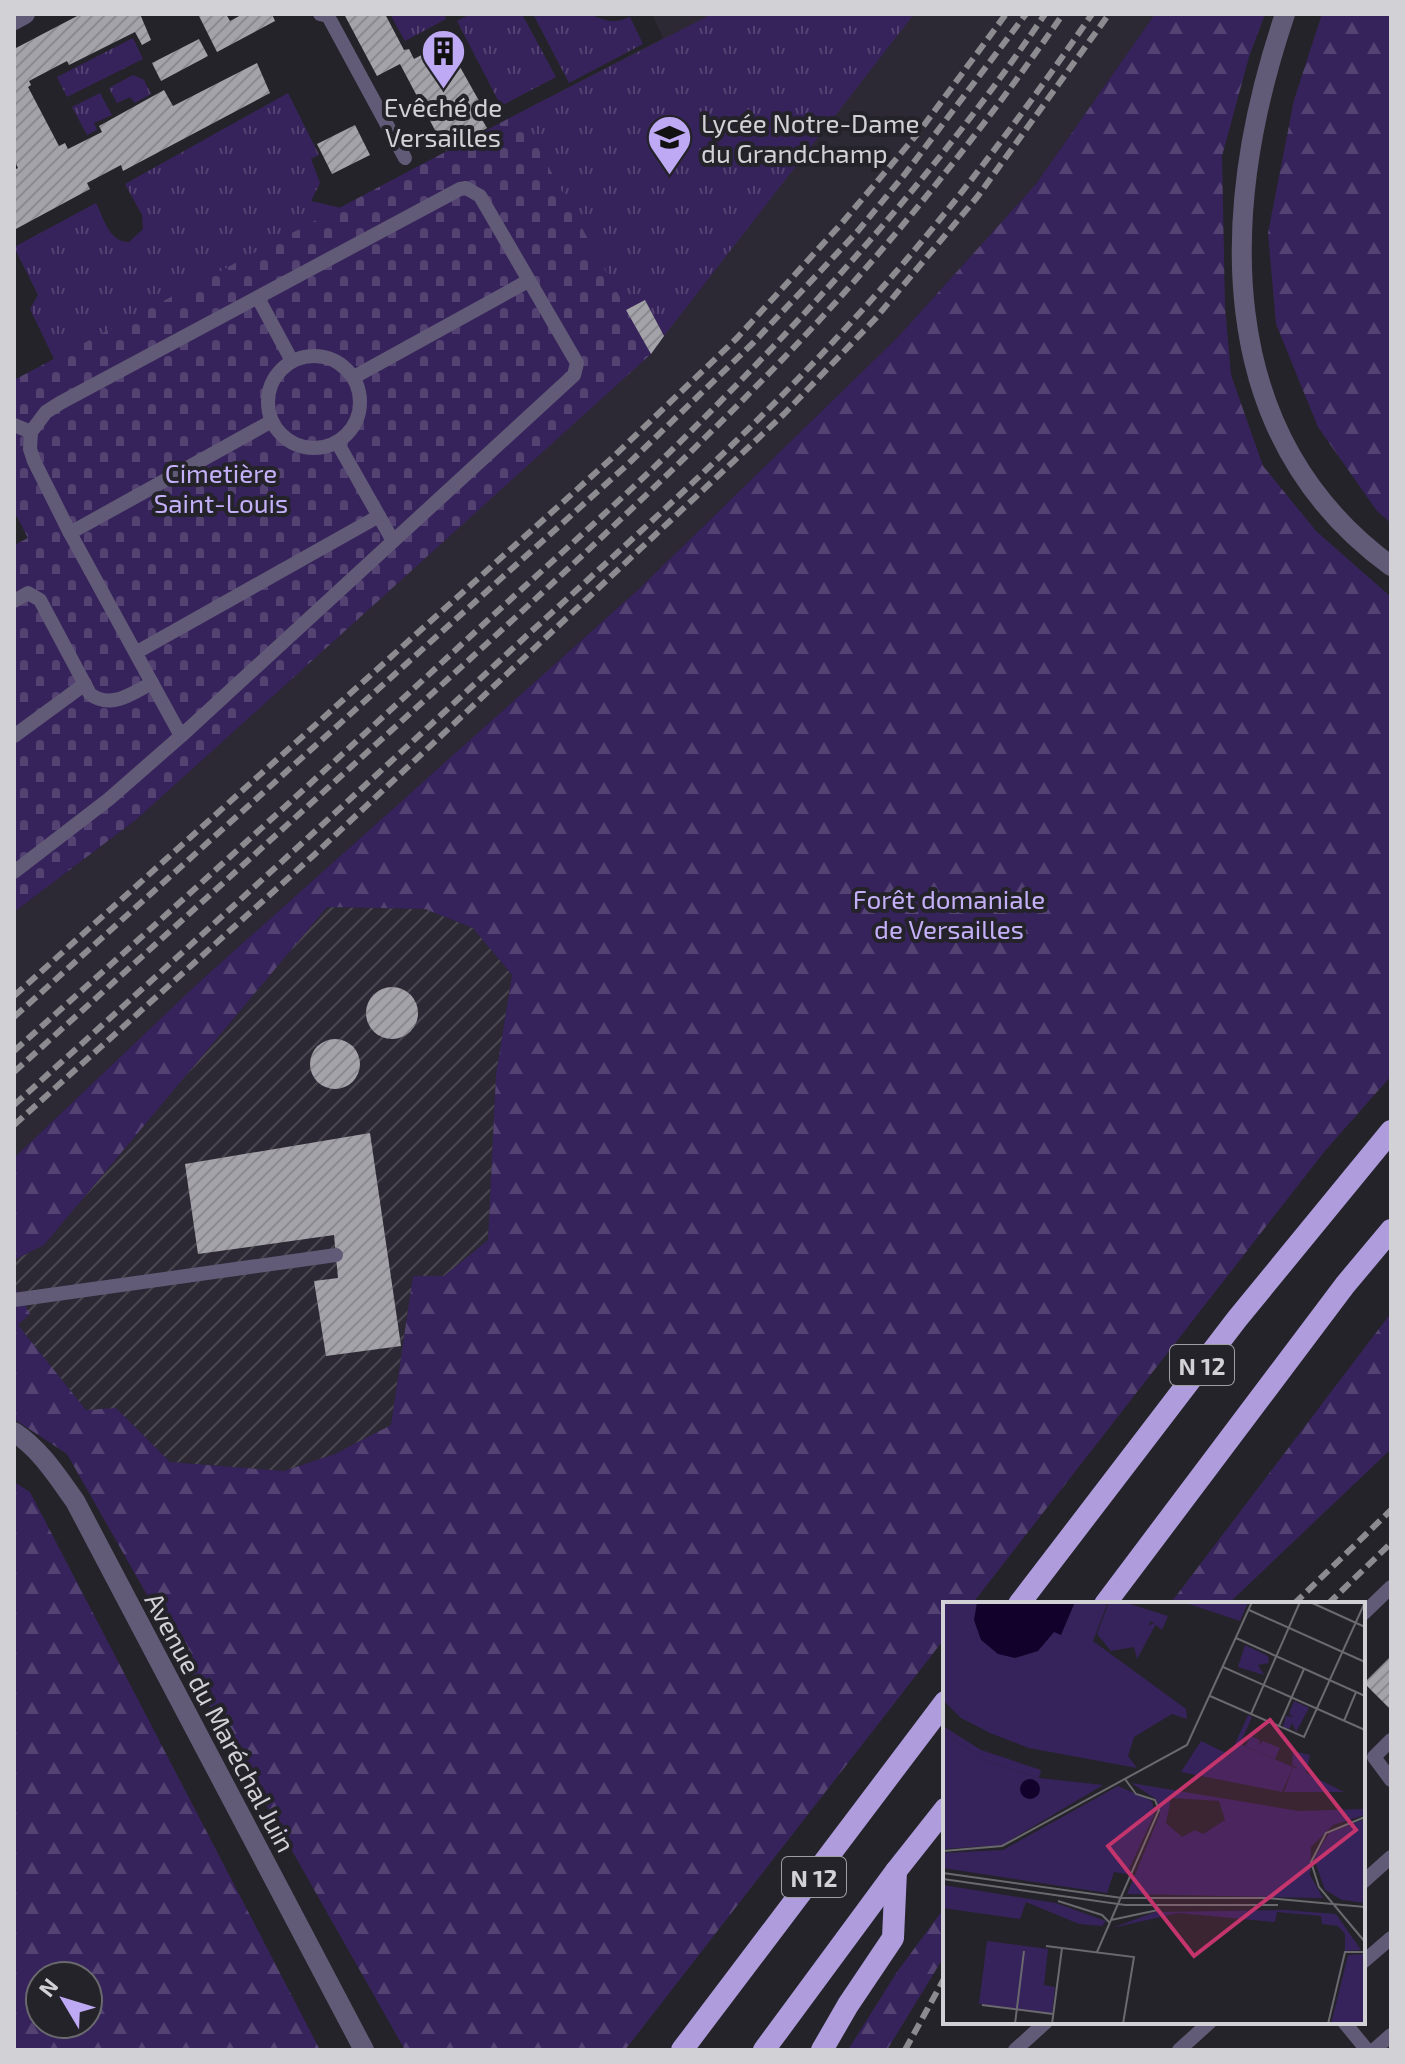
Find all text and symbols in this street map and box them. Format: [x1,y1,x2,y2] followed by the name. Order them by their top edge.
[419,27,467,90] building icon: Evêché de Versailles
[384,91,502,152] place label: Evêché de Versailles
[701,107,919,168] place label: Lycée Notre-Dame du Grandchamp
[646,113,694,176] school or university icon: Lycée Notre-Dame du Grandchamp
[154,457,288,518] park label: Cimetière Saint-Louis
[853,883,1045,944] park label: Forêt domaniale de Versailles
[1170,1345,1234,1385] road number: N 12
[139,1587,303,1857] street label: Avenue du Maréchal Juin
[943,1602,1365,2024] inset map
[782,1857,846,1897] road number: N 12
[24,1960,104,2040] north arrow
[32,1973,63,2001] text: N

